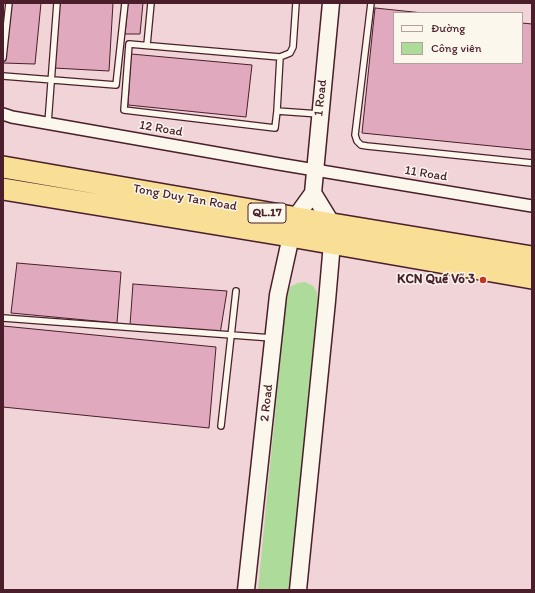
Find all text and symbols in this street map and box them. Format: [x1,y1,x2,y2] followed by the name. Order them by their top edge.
[393,12,523,64] legend
[431,21,465,35] text: Đường
[431,41,482,55] text: Công viên
[311,79,331,117] street label: 1 Road
[138,118,184,140] street label: 12 Road
[404,163,448,185] street label: 11 Road
[132,181,238,215] street label: Tong Duy Tan Road
[248,203,286,223] road number: QL.17
[397,272,475,288] place label: KCN Quế Võ 3
[478,275,488,285] marker: KCN Quế Võ 3
[257,383,277,423] street label: 2 Road

